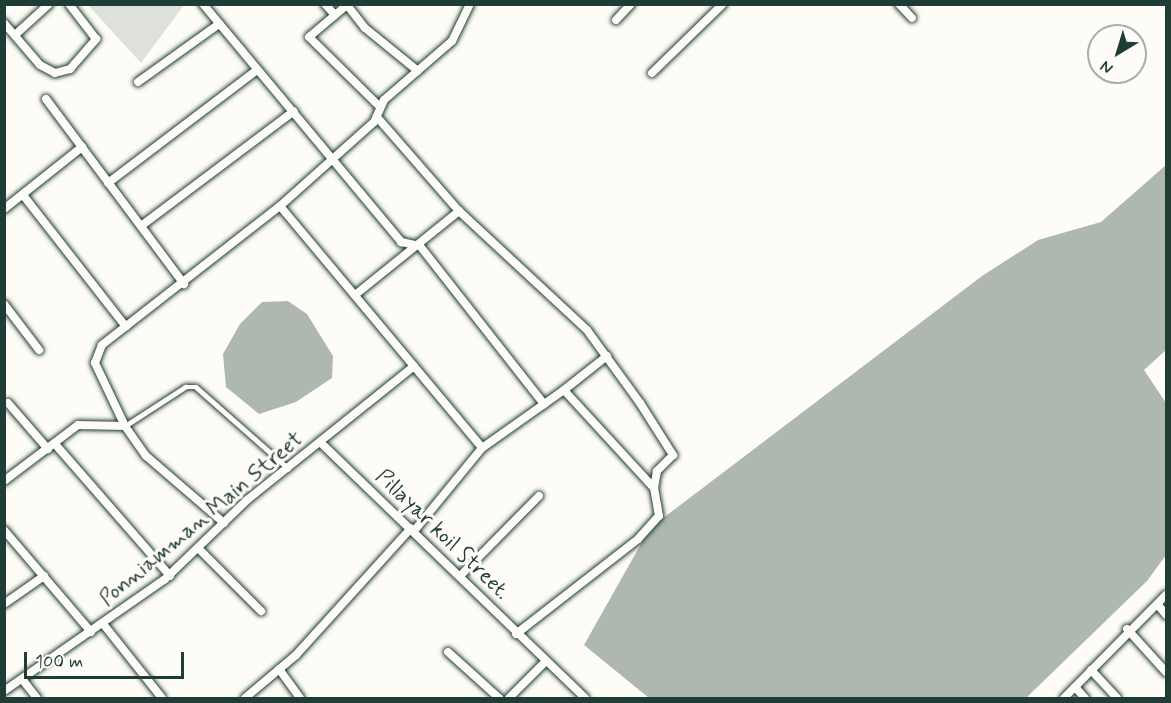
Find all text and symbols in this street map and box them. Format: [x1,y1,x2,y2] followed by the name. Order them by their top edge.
[1087,24,1147,84] north arrow
[1096,55,1118,79] text: N
[95,427,309,613] street label: Ponniamman Main Street
[368,463,516,607] street label: Pillayar koil Street.
[27,640,188,678] scale bar
[35,650,83,674] text: 100 m

